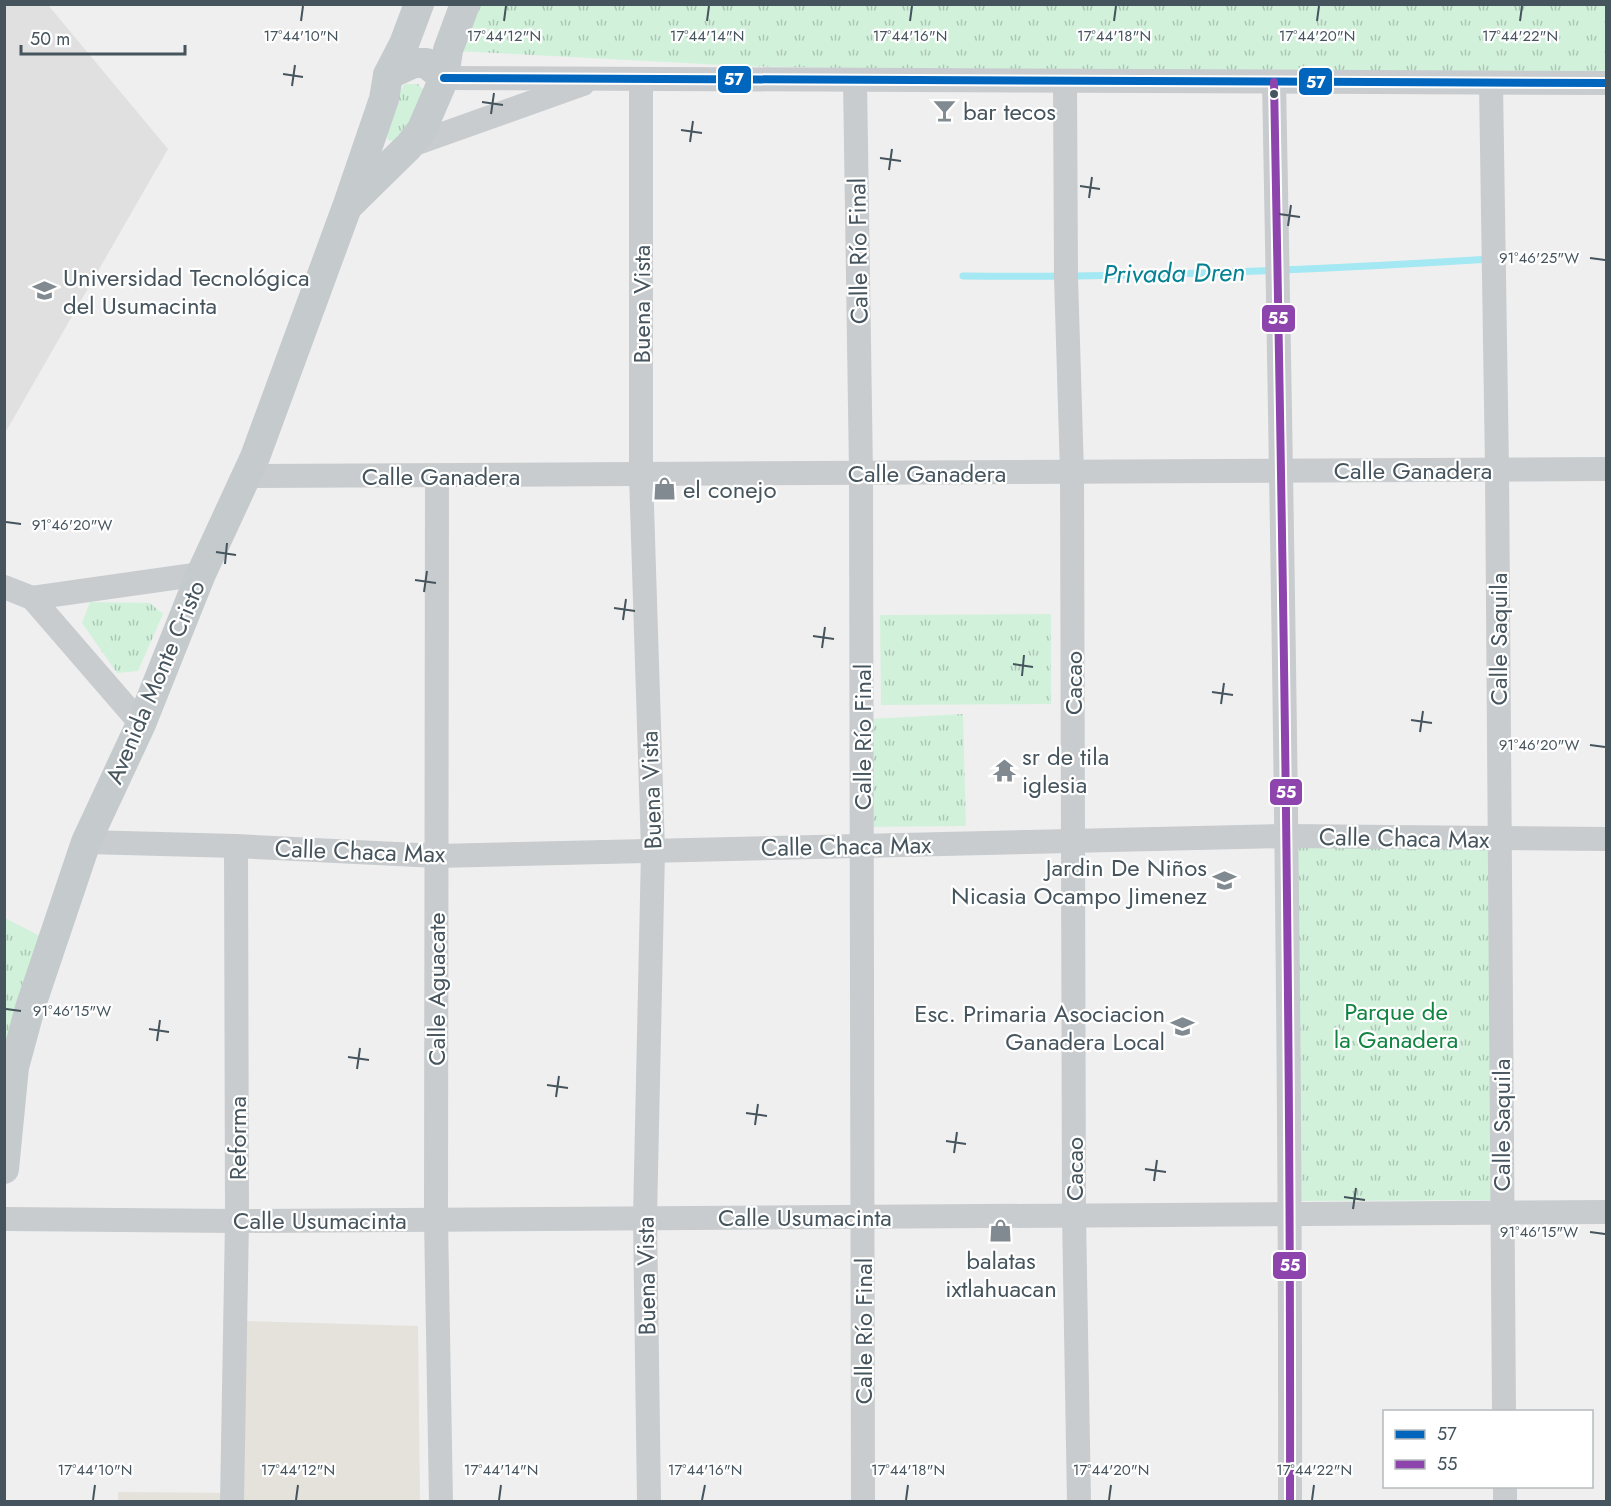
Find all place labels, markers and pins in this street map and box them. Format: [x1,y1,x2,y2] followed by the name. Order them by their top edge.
[1268,88,1280,100] unlabelled marker
[963,94,1056,129] place label: bar tecos
[932,98,958,124] bar icon: bar tecos
[63,260,310,323] place label: Universidad Tecnológica del Usumacinta
[32,278,58,304] school or university icon: Universidad Tecnológica del Usumacinta
[683,472,777,507] place label: el conejo
[652,476,678,502] shop icon: el conejo
[1022,739,1109,802] place label: sr de tila iglesia
[991,757,1017,783] temple icon: sr de tila iglesia
[951,850,1207,913] place label: Jardin De Niños Nicasia Ocampo Jimenez
[1212,868,1238,894] school or university icon: Jardin De Niños Nicasia Ocampo Jimenez
[914,996,1165,1059] place label: Esc. Primaria Asociacion Ganadera Local
[1170,1014,1196,1040] school or university icon: Esc. Primaria Asociacion Ganadera Local
[988,1217,1014,1243] shop icon: balatas ixtlahuacan
[945,1243,1057,1306] place label: balatas ixtlahuacan

